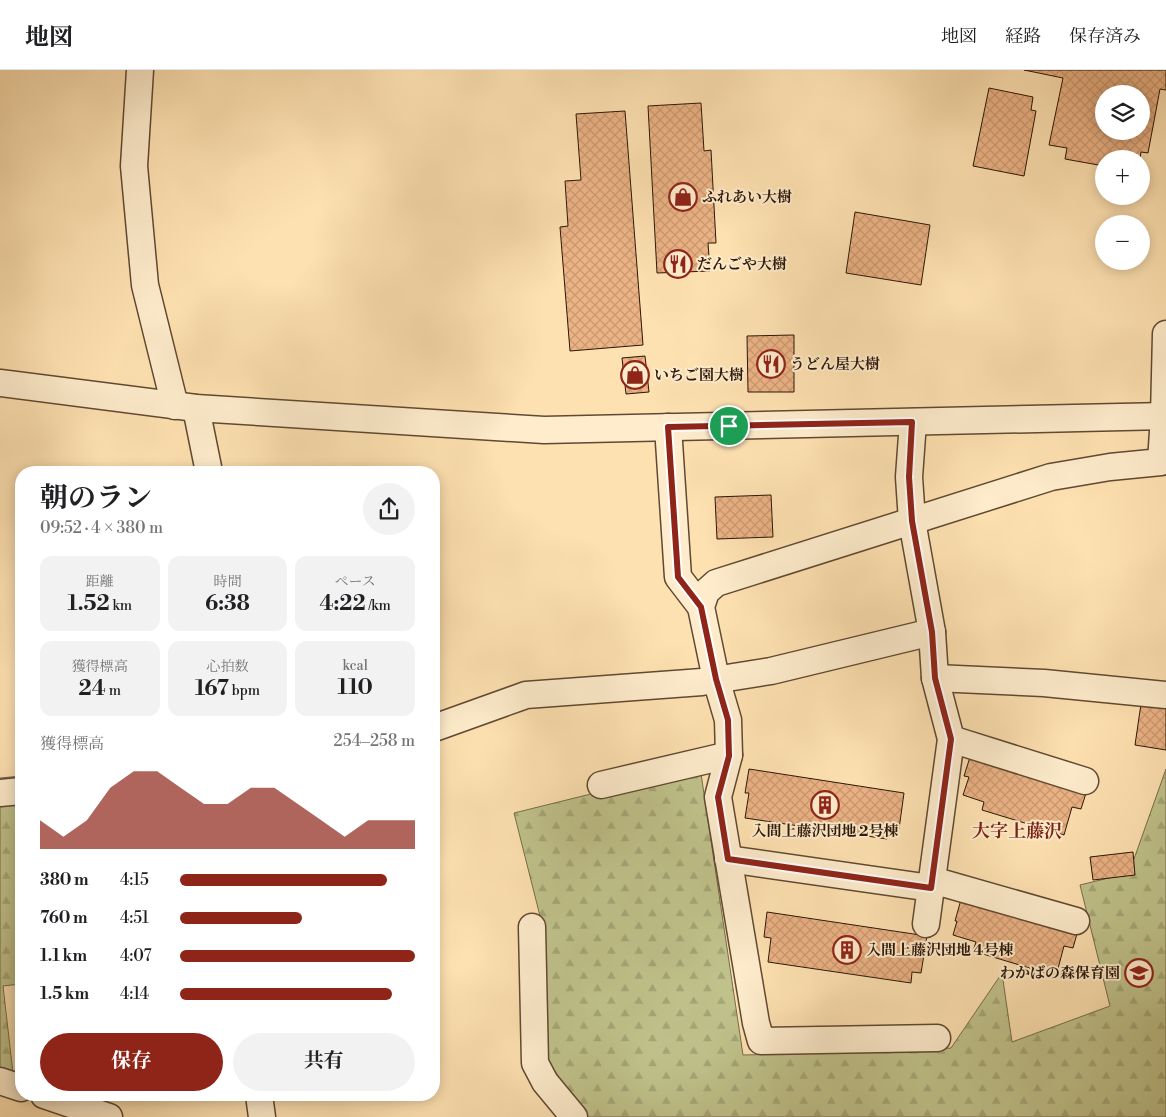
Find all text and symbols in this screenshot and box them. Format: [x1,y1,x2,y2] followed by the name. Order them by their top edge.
[25,23,73,53] text: 地図
[941,25,977,48] text: 地図
[1005,25,1041,48] text: 経路
[1069,25,1141,48] text: 保存済み
[1095,85,1150,270] map controls
[1095,85,1150,140] button: layers
[1095,150,1150,205] button: +
[668,182,698,212] shop icon: ふれあい大樹
[702,188,792,207] place label: ふれあい大樹
[1095,215,1150,270] button: −
[663,249,693,279] restaurant icon: だんごや大樹
[697,255,787,274] place label: だんごや大樹
[756,349,786,379] restaurant icon: うどん屋大樹
[790,355,880,374] place label: うどん屋大樹
[620,360,650,390] shop icon: いちご園大樹
[654,366,744,385] place label: いちご園大樹
[708,405,750,447] pin
[715,412,743,440] icon: arrive
[40,481,152,516] text: 朝のラン
[363,483,415,535] button: share
[40,518,163,538] text: 09:52 · 4 × 380 m
[86,573,114,591] text: 距離
[213,573,241,591] text: 時間
[335,573,376,591] text: ペース
[68,591,110,617] text: 1.52
[205,591,250,617] text: 6:38
[320,591,366,617] text: 4:22
[110,597,132,615] text: km
[366,597,391,615] text: /km
[342,657,368,675] text: kcal
[72,658,128,676] text: 獲得標高
[206,658,248,676] text: 心拍数
[337,675,373,701] text: 110
[79,676,106,702] text: 24
[195,676,229,702] text: 167
[106,682,121,700] text: m
[229,682,260,700] text: bpm
[334,731,415,751] text: 254–258 m
[40,734,104,754] text: 獲得標高
[810,790,840,820] building icon: 入間上藤沢団地 2号棟
[972,820,1062,843] district label: 大字上藤沢
[752,822,898,841] place label: 入間上藤沢団地 2号棟
[40,870,89,890] text: 380 m
[120,870,149,890] text: 4:15
[40,908,88,928] text: 760 m
[120,908,149,928] text: 4:51
[832,935,862,965] building icon: 入間上藤沢団地 4号棟
[866,941,1013,960] place label: 入間上藤沢団地 4号棟
[40,946,87,966] text: 1.1 km
[120,946,152,966] text: 4:07
[1124,958,1154,988] school or university icon: わかばの森保育園
[1000,964,1120,983] place label: わかばの森保育園
[40,984,89,1004] text: 1.5 km
[120,984,149,1004] text: 4:14
[40,1033,223,1091] button: 保存
[233,1033,415,1091] button: 共有

